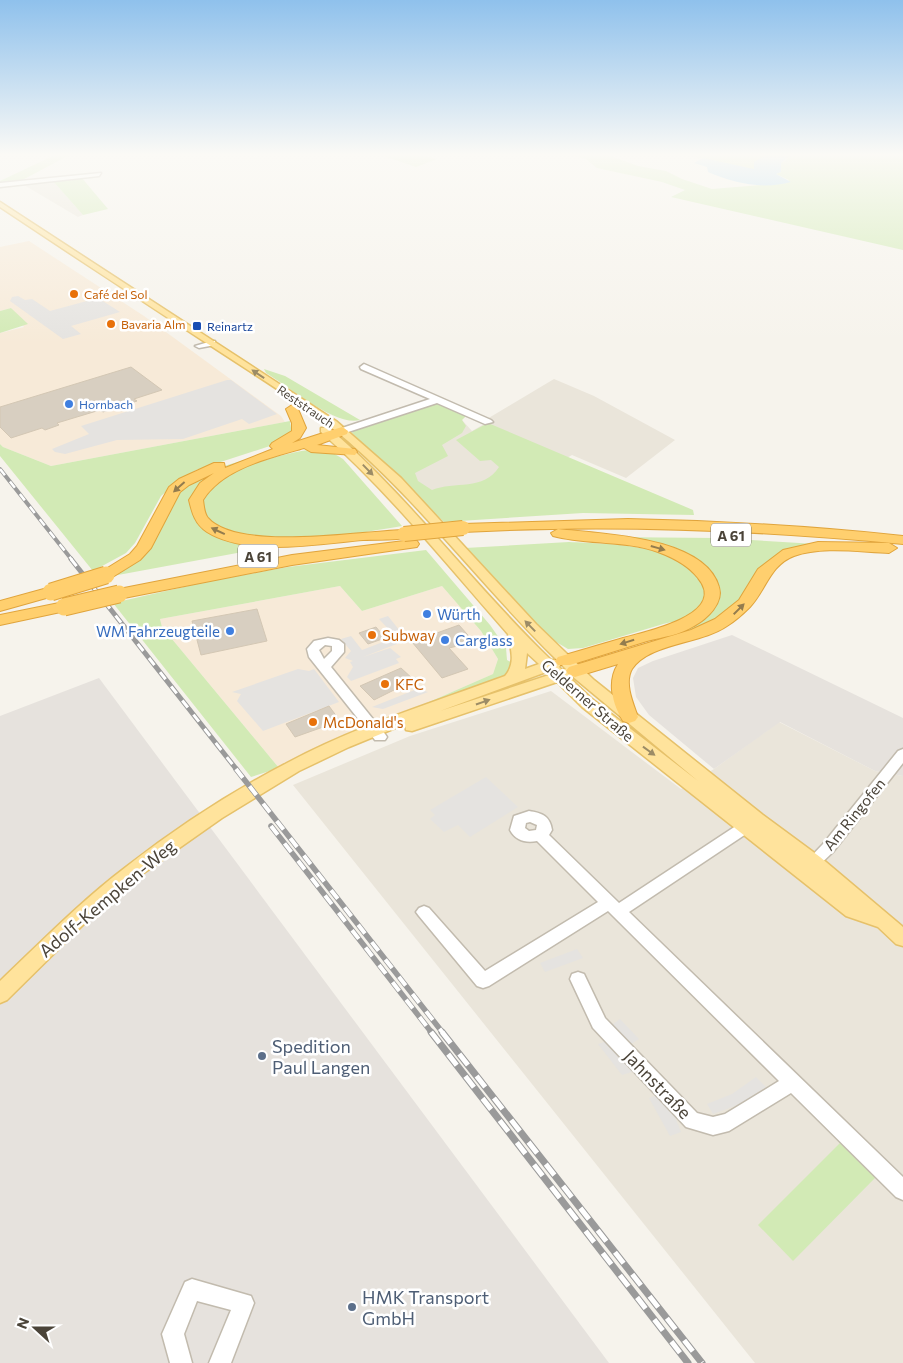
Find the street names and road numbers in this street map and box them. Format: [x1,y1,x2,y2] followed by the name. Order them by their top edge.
[275,382,337,430] street label: Reststrauch
[711,524,751,546] road number: A 61
[238,544,278,568] road number: A 61
[538,655,638,745] street label: Gelderner Straße
[819,774,889,854] street label: Am Ringofen
[34,834,180,962] street label: Adolf-Kempken-Weg
[620,1045,696,1123] street label: Jahnstraße

